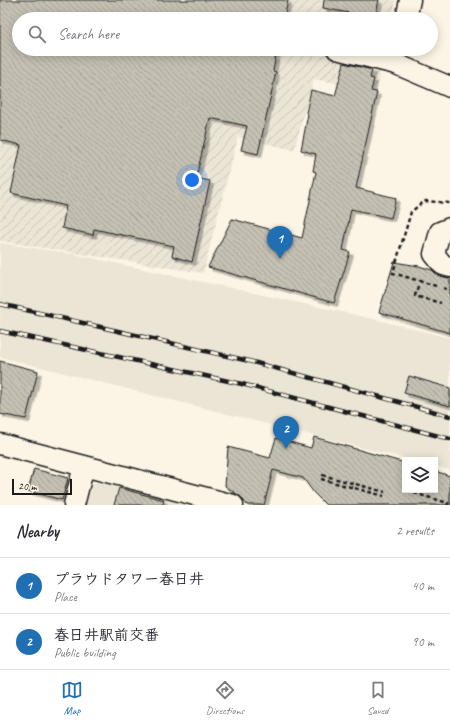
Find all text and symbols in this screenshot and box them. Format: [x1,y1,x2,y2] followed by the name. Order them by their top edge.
[12,12,438,56] search box
[26,23,48,45] icon: search
[58,25,119,44] text: Search here
[182,170,202,190] your location
[267,226,293,259] pin: 1
[273,416,299,449] pin: 2
[402,457,438,493] map controls
[402,457,438,493] button: layers
[12,477,72,496] scale bar
[18,479,37,493] text: 20 m
[16,521,59,542] text: Nearby
[396,523,434,539] text: 2 results
[54,570,204,589] text: プラウドタワー春日井
[26,578,32,594] text: 1
[412,578,434,594] text: 40 m
[54,589,77,605] text: Place
[54,626,159,645] text: 春日井駅前交番
[26,634,32,650] text: 2
[412,634,434,650] text: 90 m
[54,645,116,661] text: Public building
[61,679,83,717] tab: Map
[206,679,244,717] tab: Directions
[367,679,389,717] tab: Saved

